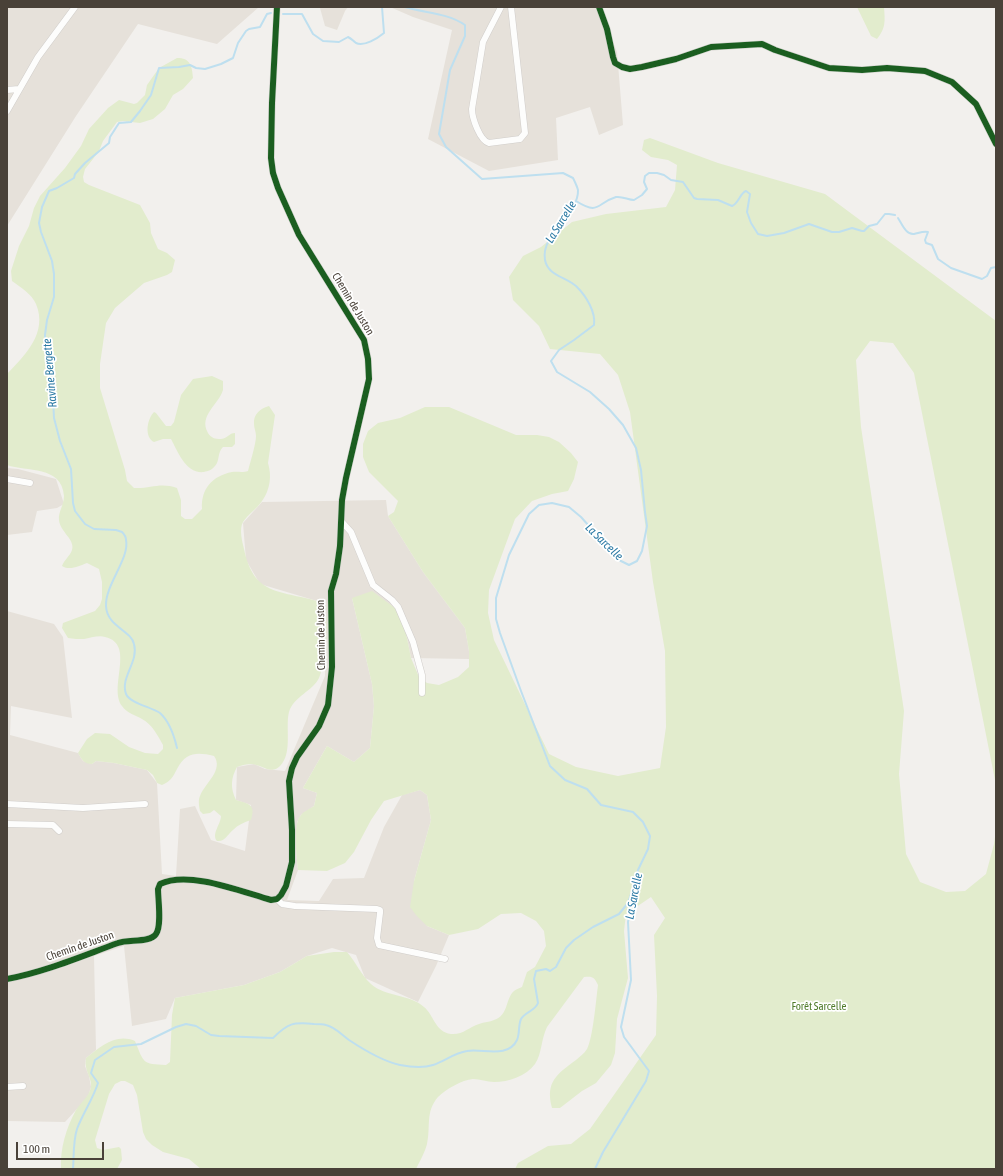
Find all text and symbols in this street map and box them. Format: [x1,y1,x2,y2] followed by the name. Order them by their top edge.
[542,198,580,246] water label: La Sarcelle
[329,270,377,338] street label: Chemin de Juston
[40,338,60,408] water label: Ravine Bergette
[582,520,626,564] water label: La Sarcelle
[314,600,328,670] street label: Chemin de Juston
[622,871,646,921] water label: La Sarcelle
[44,928,116,964] street label: Chemin de Juston
[791,1000,847,1014] park label: Forêt Sarcelle
[18,1134,106,1160] scale bar
[23,1142,50,1156] text: 100 m

